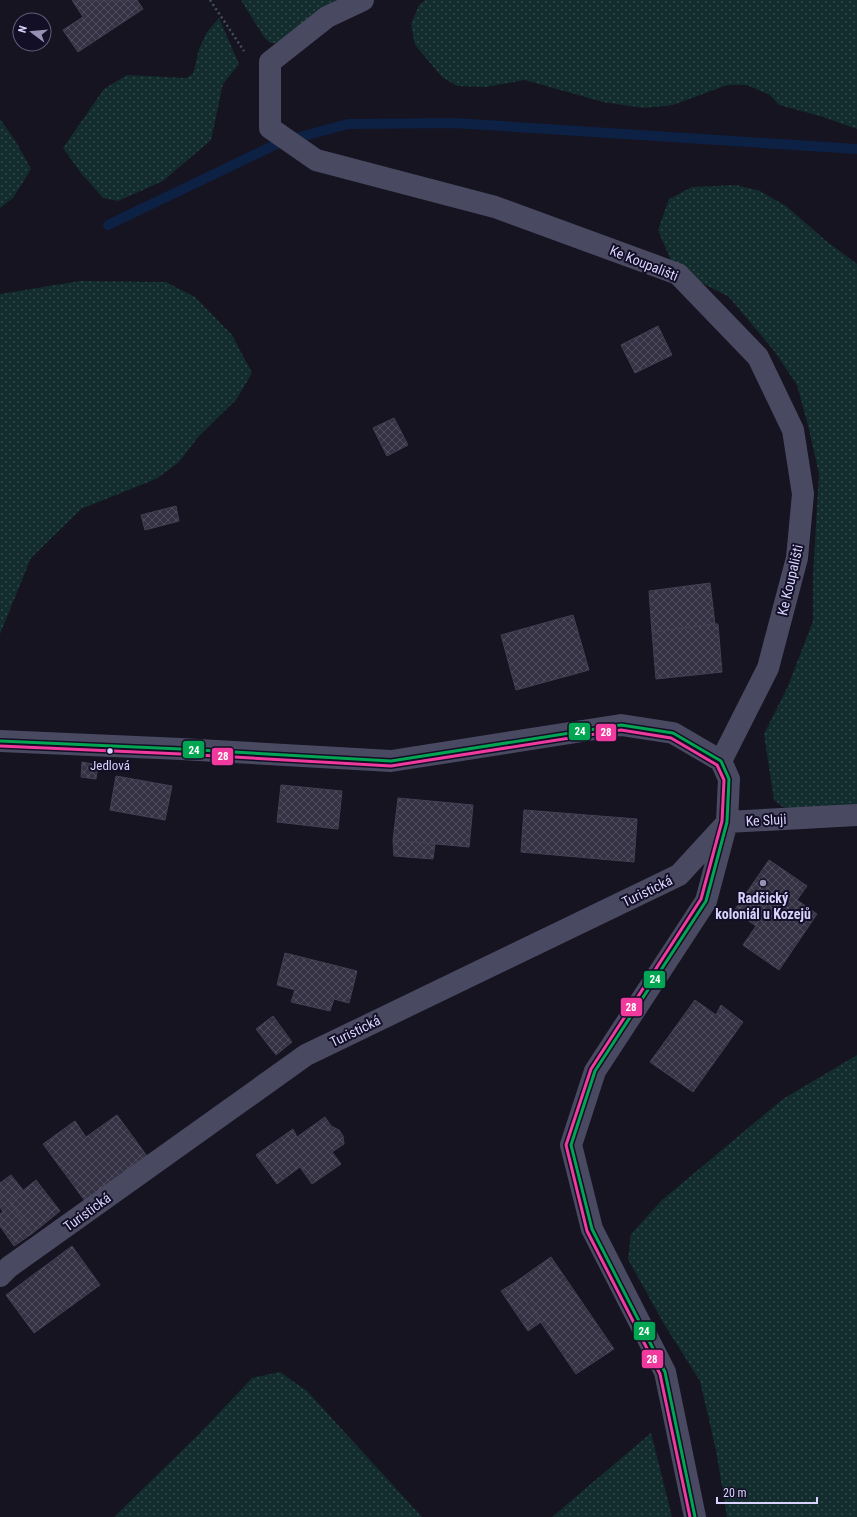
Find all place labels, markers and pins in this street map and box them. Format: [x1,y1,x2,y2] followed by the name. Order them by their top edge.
[105,746,115,756] marker: Jedlová
[90,758,130,773] place label: Jedlová
[758,878,768,888] marker: Radčický koloniál u Kozejů
[715,890,811,922] place label: Radčický koloniál u Kozejů

